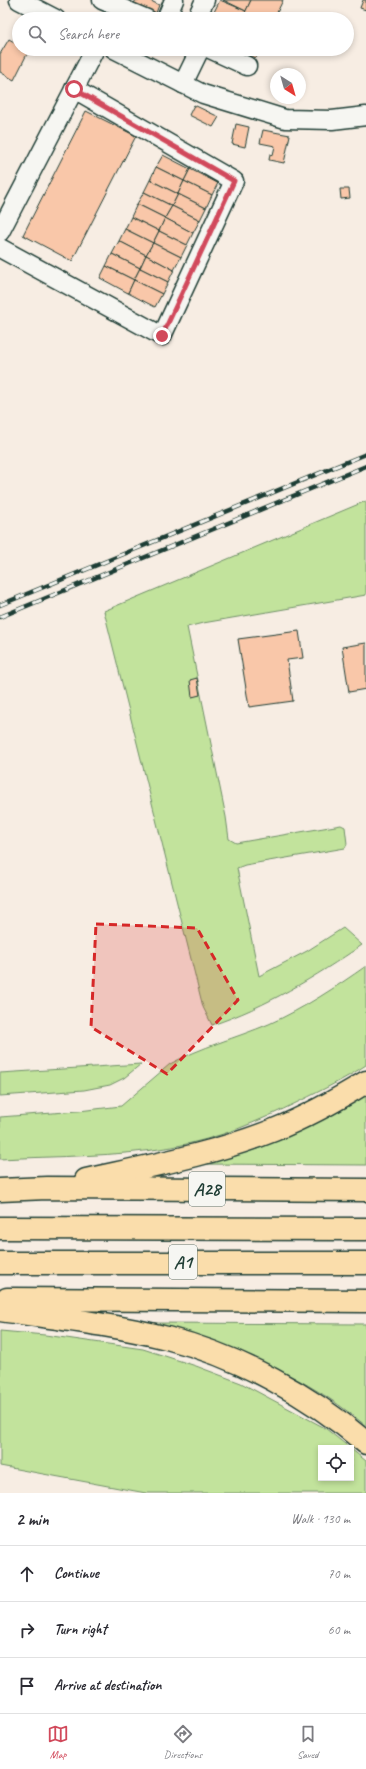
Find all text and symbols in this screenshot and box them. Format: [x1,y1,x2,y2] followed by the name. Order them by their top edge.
[12,12,354,56] search box
[26,23,48,45] icon: search
[58,25,119,44] text: Search here
[270,68,306,104] north arrow
[65,80,83,98] route start
[153,327,171,345] route end
[189,1172,225,1206] road number: A28
[169,1245,197,1279] road number: A1
[318,1445,354,1481] map controls
[318,1445,354,1481] button: locate
[16,1509,49,1530] text: 2 min
[291,1511,350,1527] text: Walk · 130 m
[16,1563,38,1585] icon: ahead
[54,1564,99,1583] text: Continue
[328,1566,350,1582] text: 70 m
[16,1619,38,1641] icon: right
[54,1620,107,1639] text: Turn right
[328,1622,350,1638] text: 60 m
[16,1675,38,1697] icon: arrive
[54,1676,161,1695] text: Arrive at destination
[47,1723,69,1761] tab: Map
[164,1723,202,1761] tab: Directions
[297,1723,319,1761] tab: Saved

